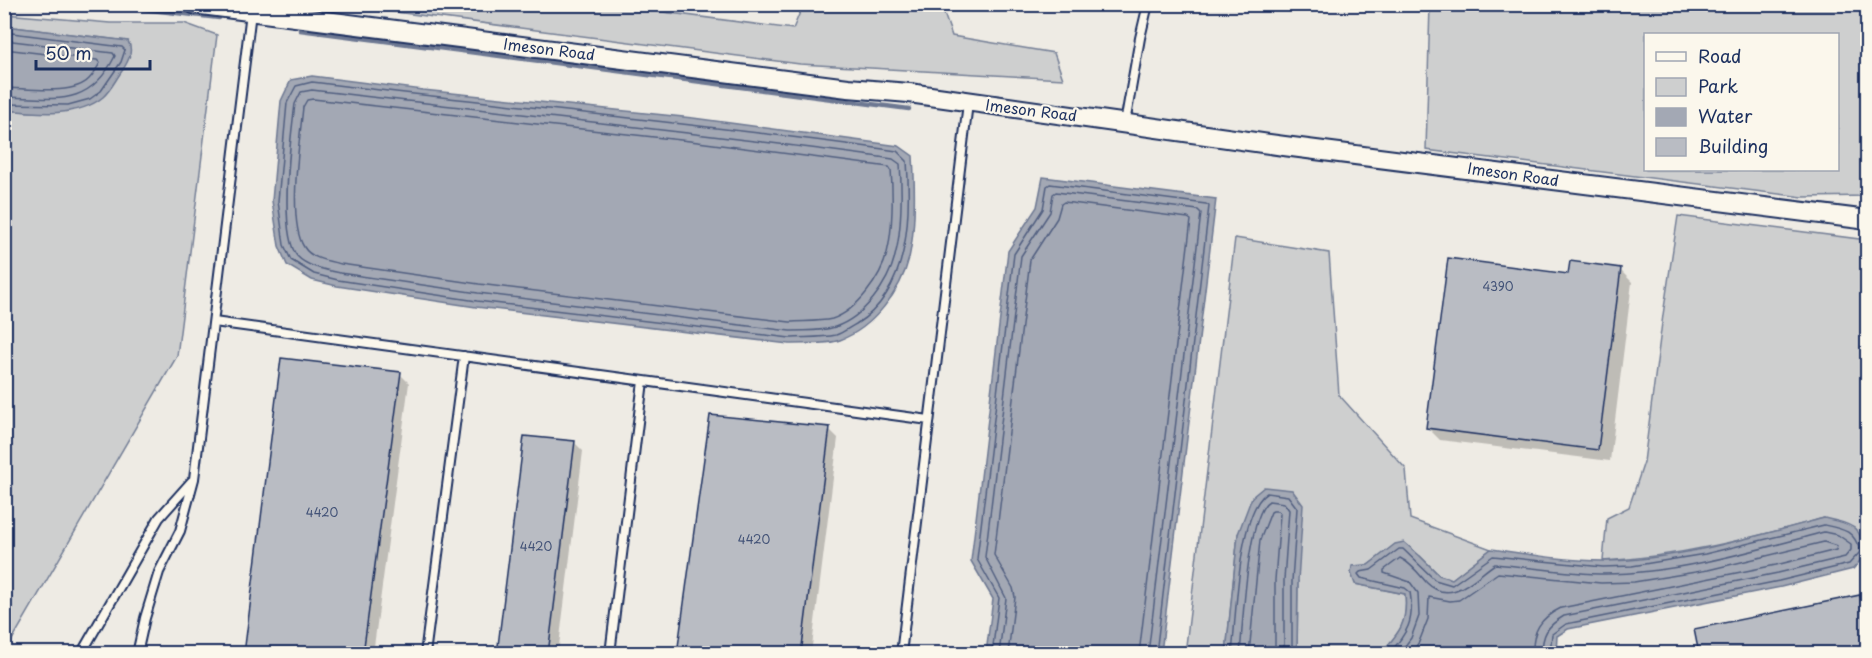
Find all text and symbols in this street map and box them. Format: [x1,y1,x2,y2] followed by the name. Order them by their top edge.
[502,31,596,66] street label: Imeson Road
[36,33,150,71] scale bar
[1644,33,1839,171] legend
[45,39,92,66] text: 50 m
[1698,42,1742,69] text: Road
[1698,72,1738,99] text: Park
[984,92,1078,127] street label: Imeson Road
[1698,102,1753,129] text: Water
[1698,132,1768,159] text: Building
[1466,156,1560,191] street label: Imeson Road
[1482,277,1514,295] house number: 4390
[306,503,338,521] house number: 4420
[738,530,770,548] house number: 4420
[520,537,552,555] house number: 4420

